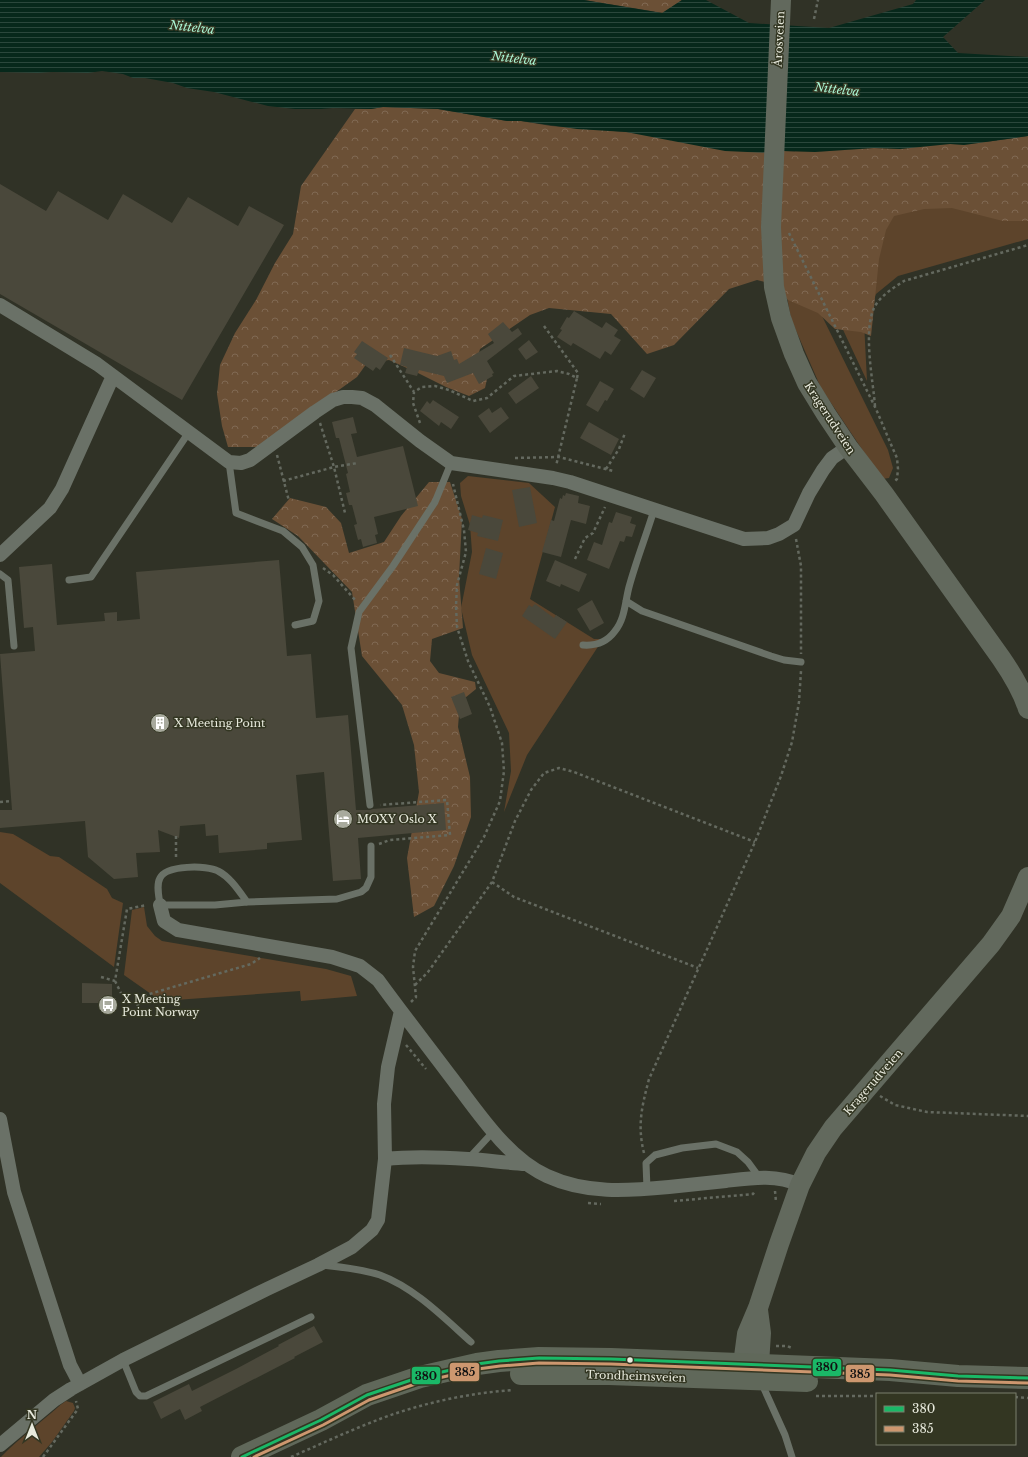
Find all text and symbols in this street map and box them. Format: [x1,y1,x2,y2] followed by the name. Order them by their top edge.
[770,10,787,68] street label: Årosveien
[168,17,216,37] water label: Nittelva
[490,48,538,68] water label: Nittelva
[813,79,861,99] water label: Nittelva
[801,379,859,457] street label: Kragerudveien
[149,712,171,734] building icon: X Meeting Point
[174,716,266,730] place label: X Meeting Point
[332,808,354,830] hotel icon: MOXY Oslo X
[357,812,438,826] place label: MOXY Oslo X
[122,992,199,1019] place label: X Meeting Point Norway
[97,994,119,1016] bus stop icon: X Meeting Point Norway
[840,1046,906,1118] street label: Kragerudveien
[625,1355,635,1365] unlabelled marker
[812,1358,842,1377] line badge: 380
[816,1360,838,1374] text: 380
[449,1362,480,1382] line badge: 385
[845,1364,875,1383] line badge: 385
[455,1365,476,1379] text: 385
[411,1366,441,1385] line badge: 380
[586,1367,687,1385] street label: Trondheimsveien
[850,1367,871,1381] text: 385
[415,1369,437,1383] text: 380
[876,1393,1016,1445] legend
[912,1401,935,1416] text: 380
[12,1405,52,1445] north arrow
[27,1408,38,1422] text: N
[912,1421,934,1436] text: 385

